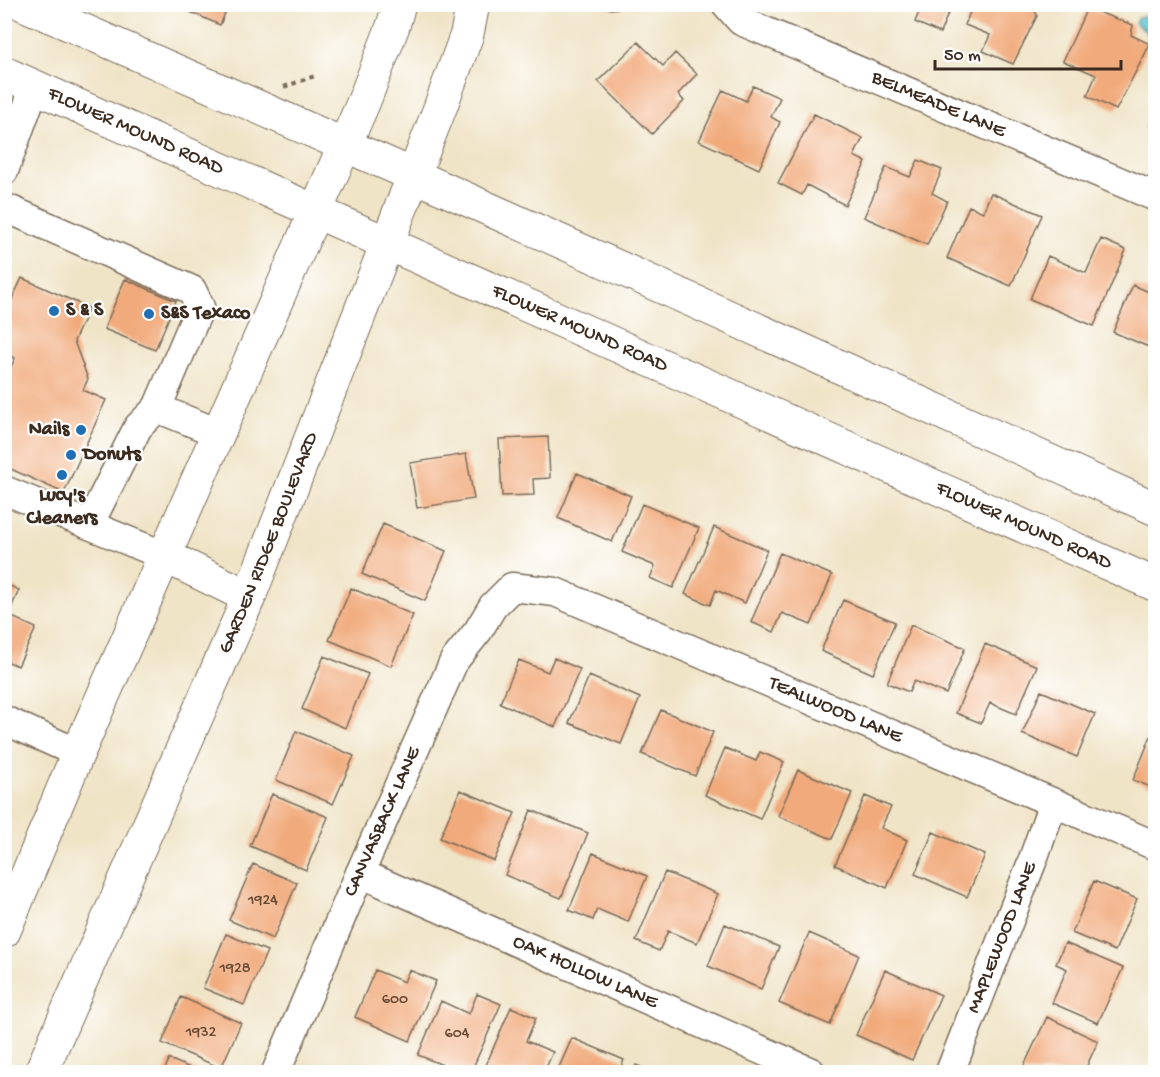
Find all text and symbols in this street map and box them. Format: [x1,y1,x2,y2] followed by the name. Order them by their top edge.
[935,33,1121,71] scale bar
[944,46,981,67] text: 50 m
[867,66,1010,144] street label: BELMEADE LANE
[43,82,228,181] street label: FLOWER MOUND ROAD
[487,279,672,378] street label: FLOWER MOUND ROAD
[66,300,104,323] place label: S & S
[161,303,251,326] place label: S&S Texaco
[47,304,61,318] marker: S & S
[142,307,156,321] marker: S&S Texaco
[29,419,71,442] place label: Nails
[74,423,88,437] marker: Nails
[214,428,324,657] street label: GARDEN RIDGE BOULEVARD
[81,444,142,467] place label: Donuts
[64,448,78,462] marker: Donuts
[55,468,69,482] marker: Lucy's Cleaners
[931,477,1116,576] street label: FLOWER MOUND ROAD
[26,485,99,531] place label: Lucy's Cleaners
[764,672,907,749] street label: TEALWOOD LANE
[340,742,427,900] street label: CANVASBACK LANE
[963,858,1043,1017] street label: MAPLEWOOD LANE
[247,892,278,911] house number: 1924
[509,930,663,1015] street label: OAK HOLLOW LANE
[218,960,251,979] house number: 1928
[382,991,408,1010] house number: 600
[185,1024,216,1043] house number: 1932
[445,1025,470,1044] house number: 604

